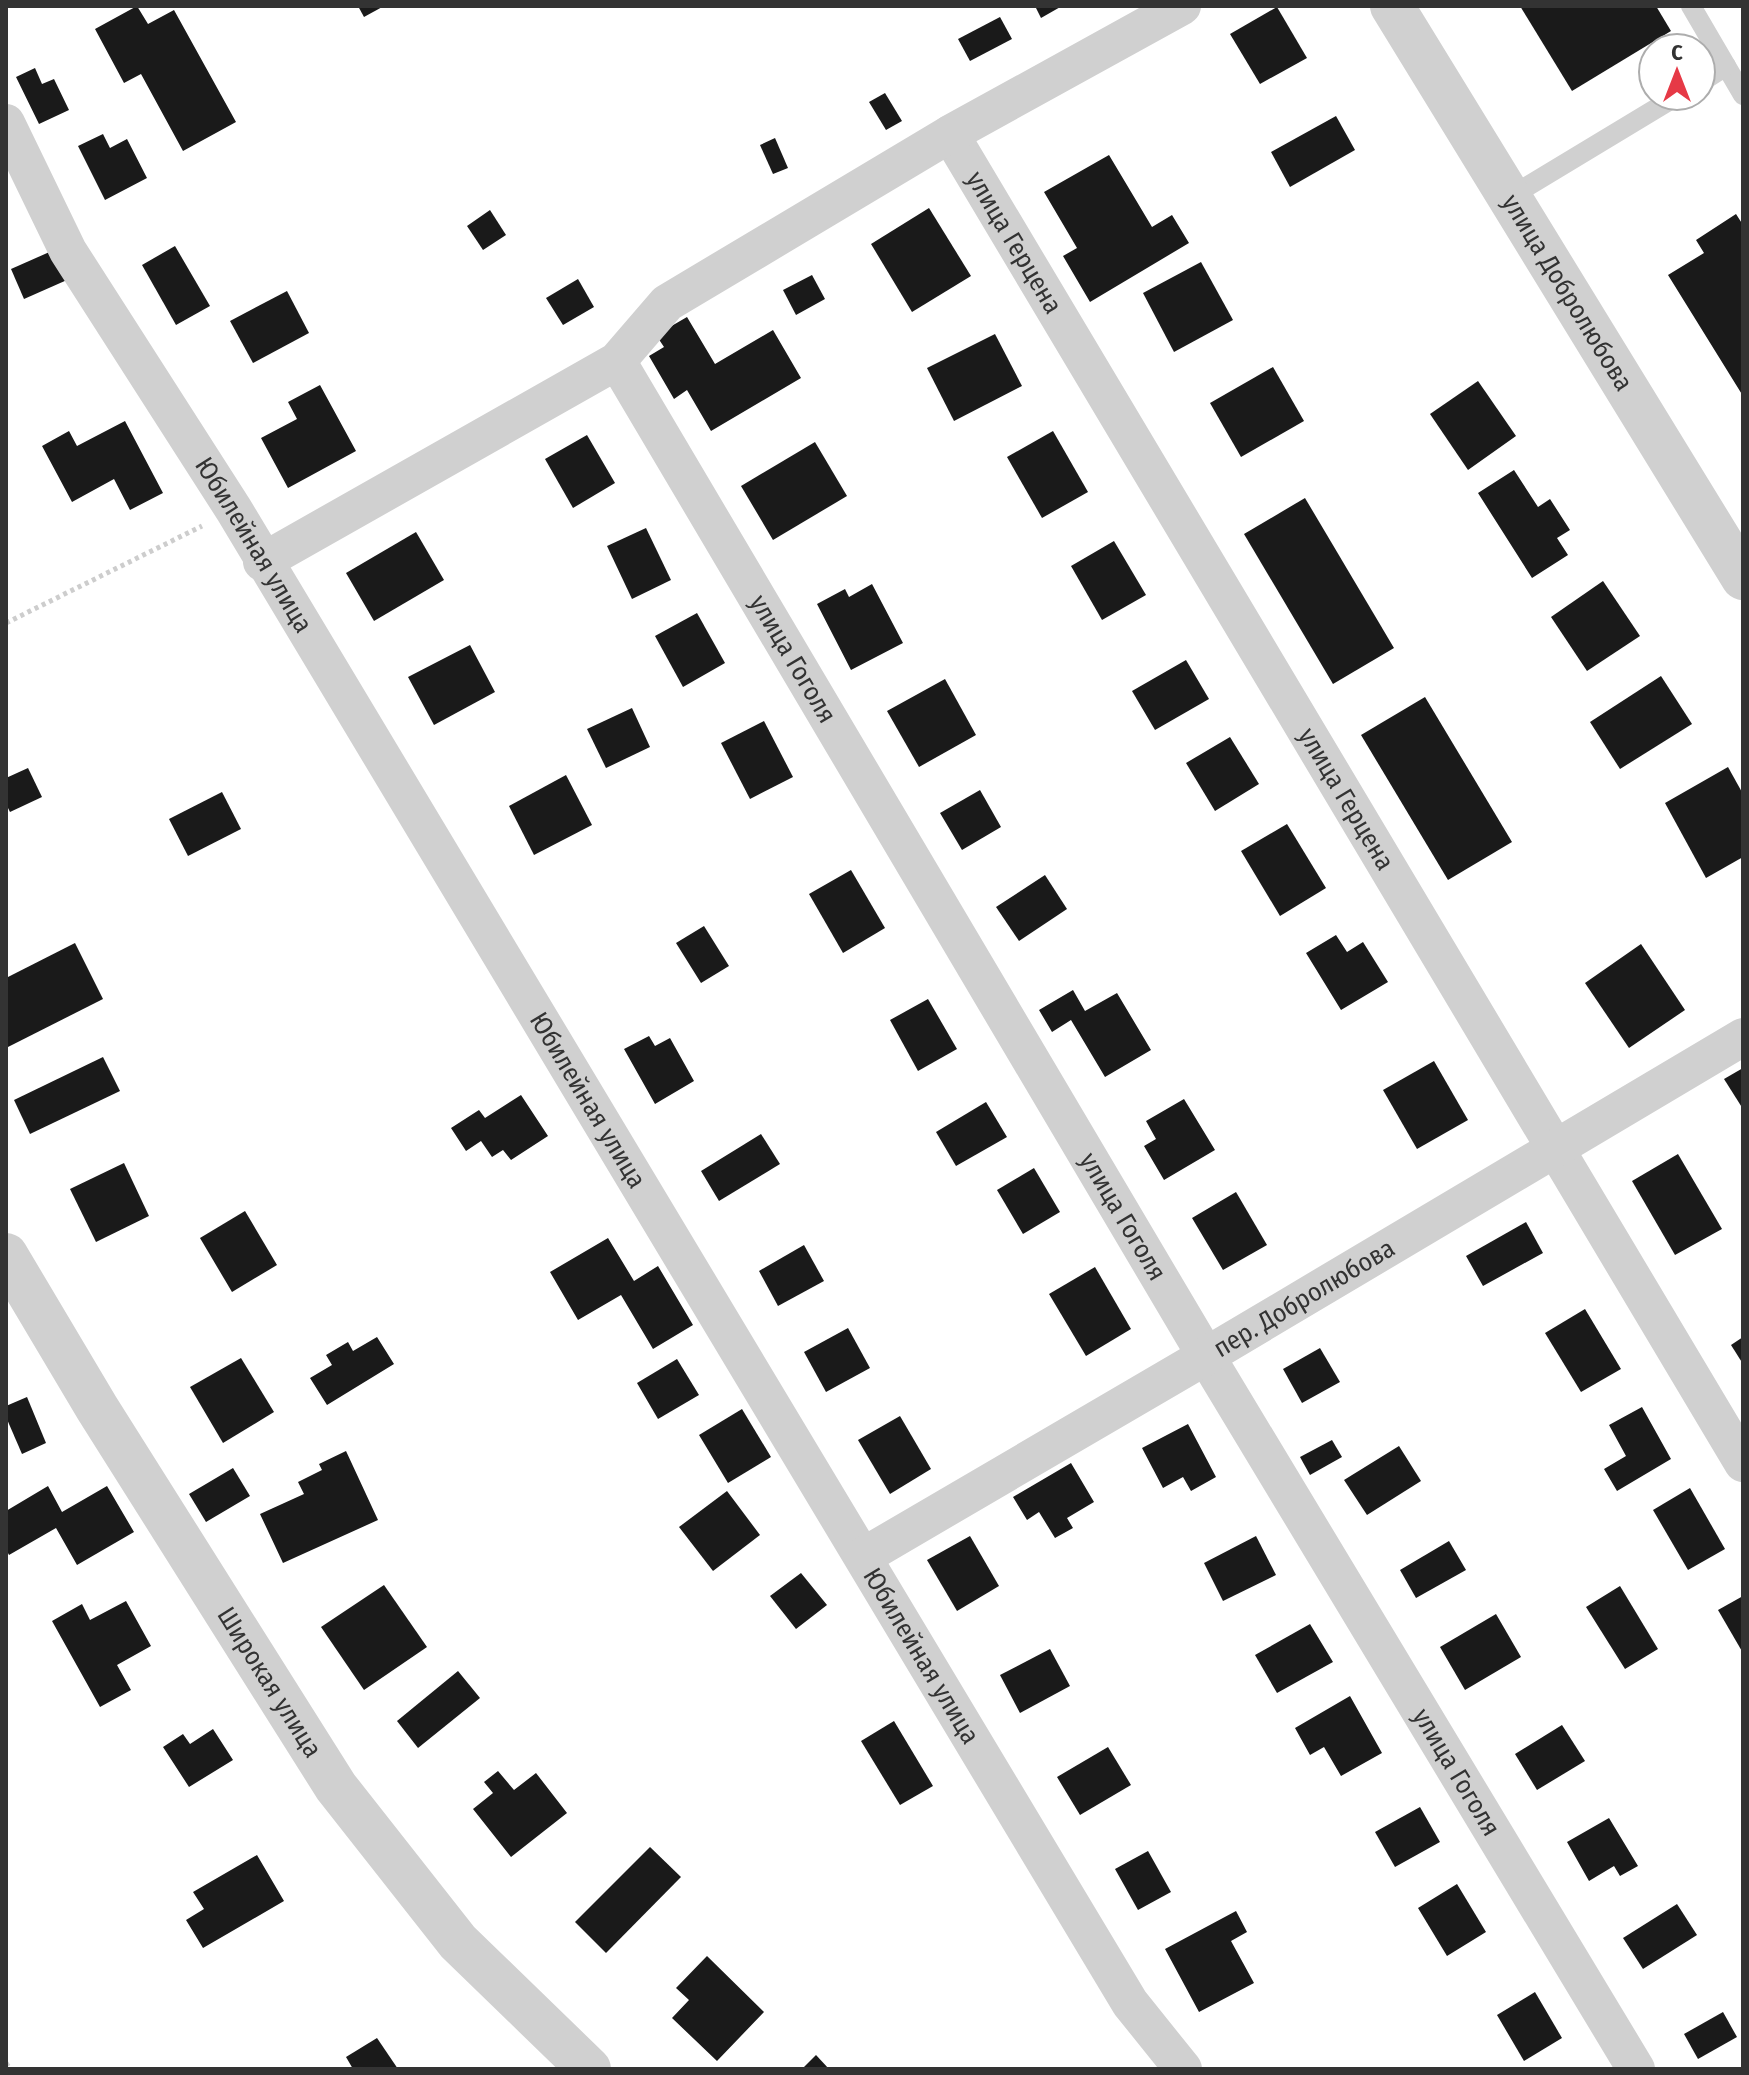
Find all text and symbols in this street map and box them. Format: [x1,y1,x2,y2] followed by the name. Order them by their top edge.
[1637,32,1717,112] north arrow
[1671,39,1683,66] text: С
[960,165,1069,319] street label: улица Герцена
[1496,188,1640,396] street label: улица Добролюбова
[189,451,319,638] street label: Юбилейная улица
[743,589,843,728] street label: улица Гоголя
[1292,722,1401,875] street label: улица Герцена
[523,1006,653,1194] street label: Юбилейная улица
[1073,1147,1173,1286] street label: улица Гоголя
[1208,1232,1400,1364] street label: пер. Добролюбова
[857,1562,986,1749] street label: Юбилейная улица
[211,1601,329,1763] street label: Широкая улица
[1407,1703,1507,1841] street label: улица Гоголя

